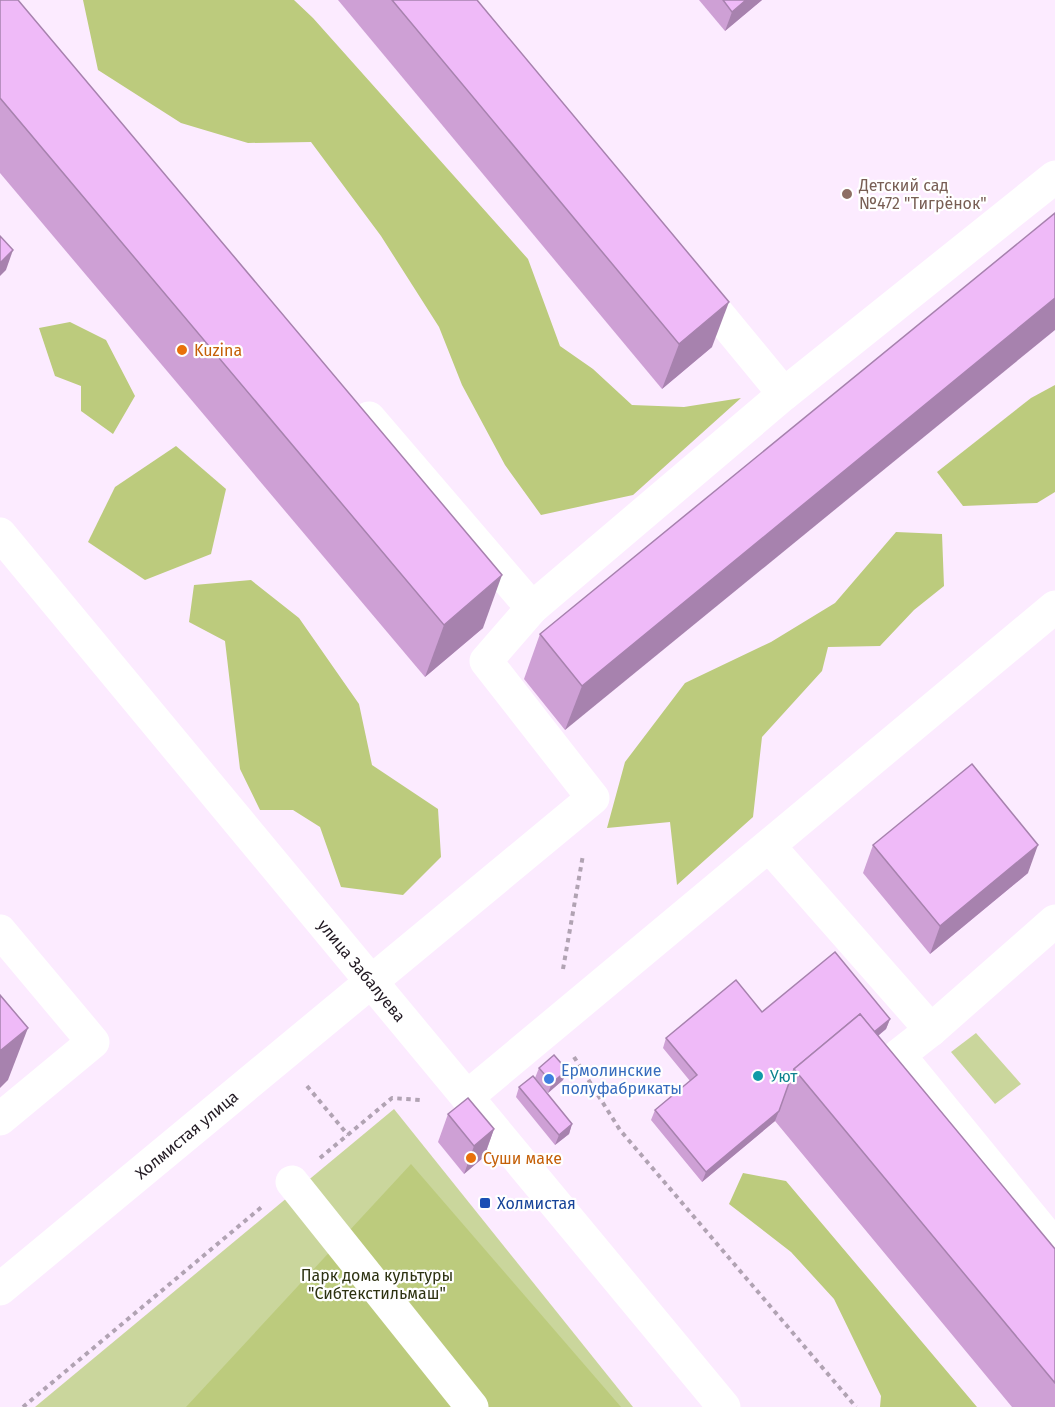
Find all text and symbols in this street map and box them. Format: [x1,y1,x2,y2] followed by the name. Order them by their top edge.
[858,176,987,213] place label: Детский сад №472 "Тигрёнок"
[840,187,854,201] marker: Детский сад №472 "Тигрёнок"
[194,341,242,360] place label: Kuzina
[175,343,189,357] marker: Kuzina
[314,915,410,1025] street label: улица Забалуева
[561,1061,682,1098] place label: Ермолинские полуфабрикаты
[770,1067,798,1086] place label: Уют
[751,1069,765,1083] marker: Уют
[542,1072,556,1086] marker: Ермолинские полуфабрикаты
[131,1087,242,1183] street label: Холмистая улица
[483,1149,562,1168] place label: Суши маке
[464,1151,478,1165] marker: Суши маке
[497,1194,576,1213] place label: Холмистая
[478,1196,492,1210] marker: Холмистая
[301,1266,453,1303] park label: Парк дома культуры "Сибтекстильмаш"

